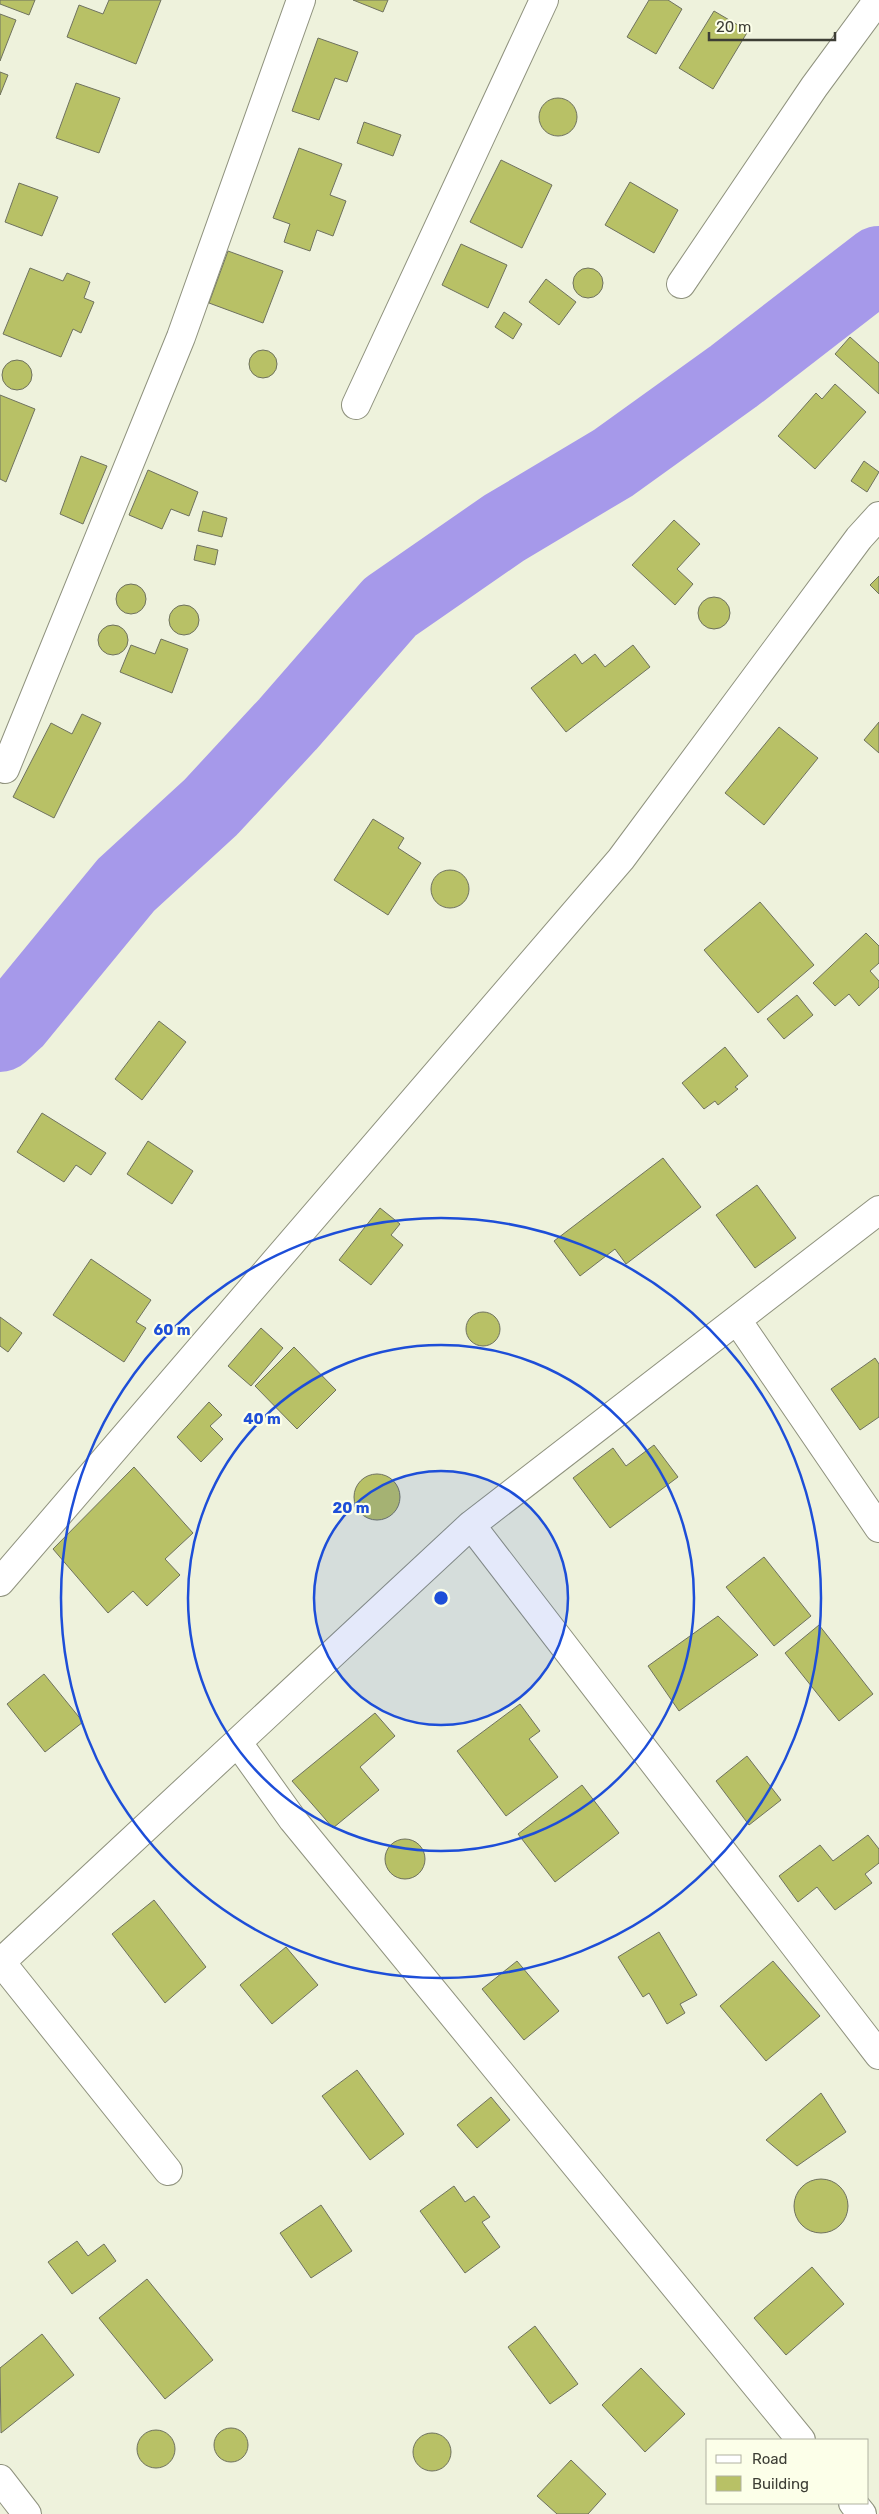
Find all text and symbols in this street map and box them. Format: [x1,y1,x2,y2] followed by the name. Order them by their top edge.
[709,10,835,42] scale bar
[716,18,751,36] text: 20 m
[154,1321,190,1339] text: 60 m
[243,1410,281,1428] text: 40 m
[333,1499,369,1517] text: 20 m
[432,1589,450,1607] centre of rings
[706,2439,869,2504] legend
[752,2450,788,2468] text: Road
[752,2475,809,2493] text: Building

